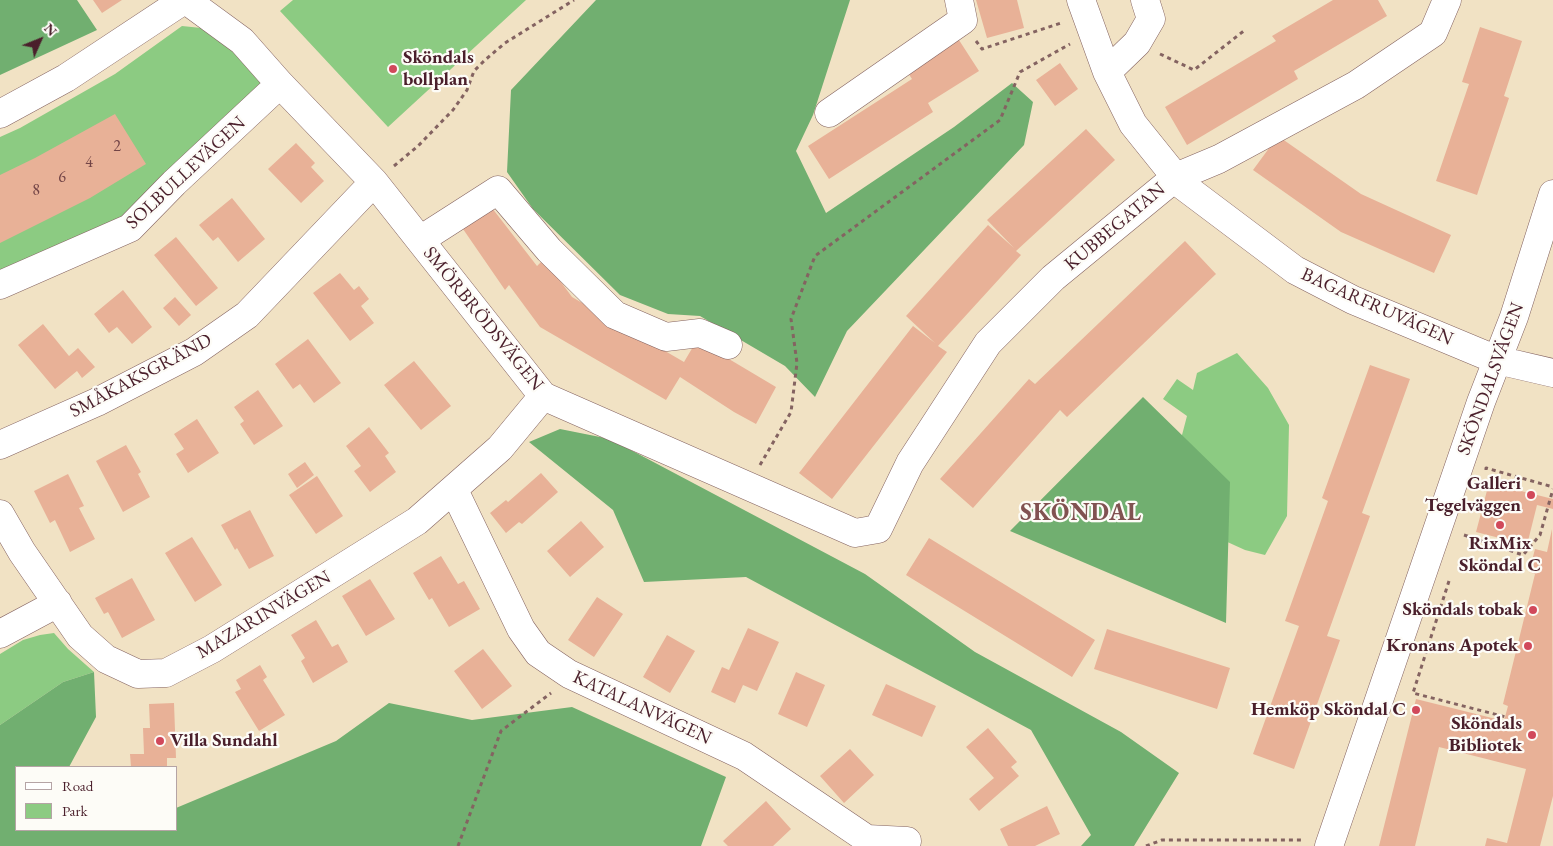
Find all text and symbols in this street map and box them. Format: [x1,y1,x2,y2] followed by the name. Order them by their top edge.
[15,15,65,65] north arrow
[40,19,61,40] text: N
[403,47,474,91] place label: Sköndals bollplan
[387,63,399,75] marker: Sköndals bollplan
[122,112,250,234] street label: SOLBULLEVÄGEN
[113,137,121,157] house number: 2
[85,153,93,173] house number: 4
[58,168,66,188] house number: 6
[1060,178,1170,276] street label: KUBBEGATAN
[32,181,40,201] house number: 8
[418,242,548,396] street label: SMÖRBRÖDSVÄGEN
[1297,263,1457,351] street label: BAGARFRUVÄGEN
[1453,300,1529,458] street label: SKÖNDALSVÄGEN
[66,329,216,423] street label: SMÅKAKSGRÄND
[1425,473,1521,517] place label: Galleri Tegelväggen
[1525,489,1537,501] marker: Galleri Tegelväggen
[1019,499,1143,527] district label: SKÖNDAL
[1494,519,1506,531] marker: RixMix Sköndal C
[1459,533,1541,577] place label: RixMix Sköndal C
[193,566,335,664] street label: MAZARINVÄGEN
[1403,599,1523,621] place label: Sköndals tobak
[1527,604,1539,616] marker: Sköndals tobak
[1386,635,1518,657] place label: Kronans Apotek
[1522,640,1534,652] marker: Kronans Apotek
[569,666,715,750] street label: KATALANVÄGEN
[1251,699,1406,721] place label: Hemköp Sköndal C
[1410,704,1422,716] marker: Hemköp Sköndal C
[1449,713,1522,757] place label: Sköndals Bibliotek
[1526,729,1538,741] marker: Sköndals Bibliotek
[170,730,278,752] place label: Villa Sundahl
[154,735,166,747] marker: Villa Sundahl
[15,766,178,831] legend
[62,776,93,795] text: Road
[62,801,88,820] text: Park

